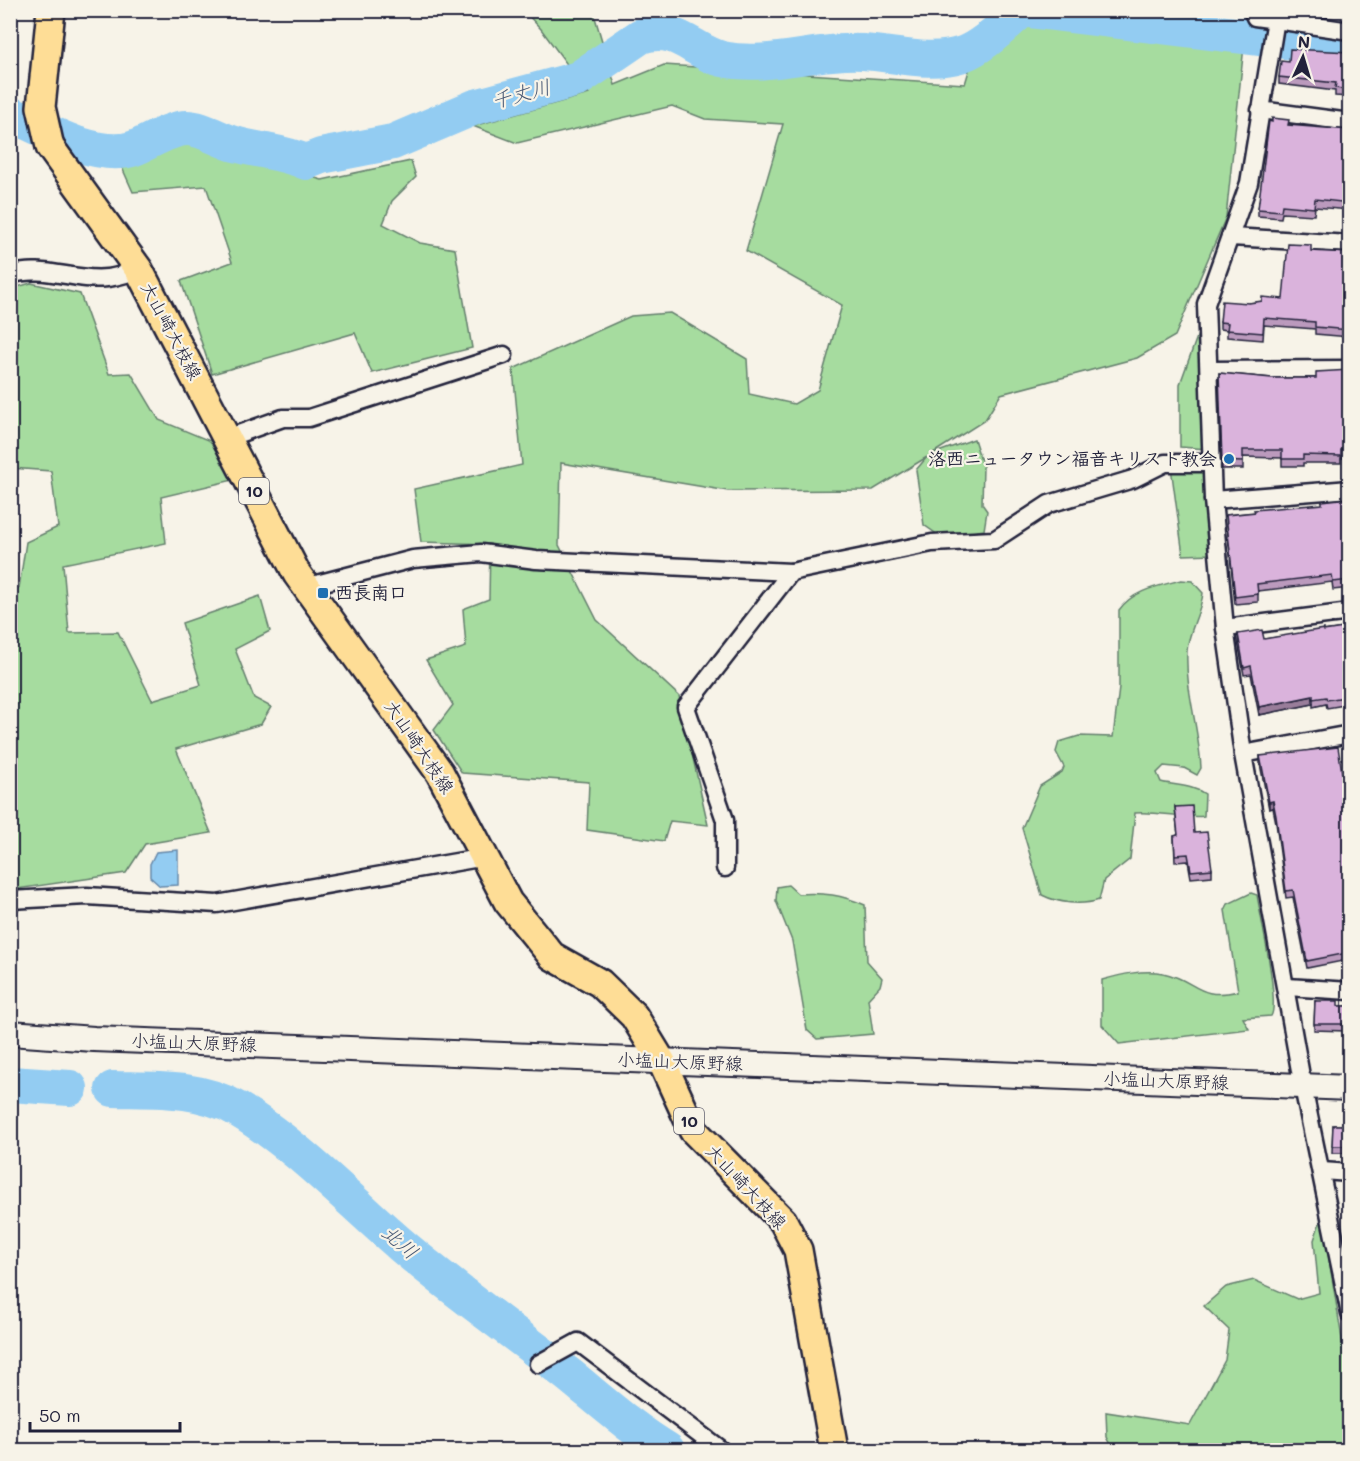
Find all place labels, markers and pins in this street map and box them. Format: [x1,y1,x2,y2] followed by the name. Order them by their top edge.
[928,446,1217,470] place label: 洛西ニュータウン福音キリスト教会
[1222,452,1236,466] marker: 洛西ニュータウン福音キリスト教会
[335,580,407,604] place label: 西長南口
[316,586,330,600] marker: 西長南口

